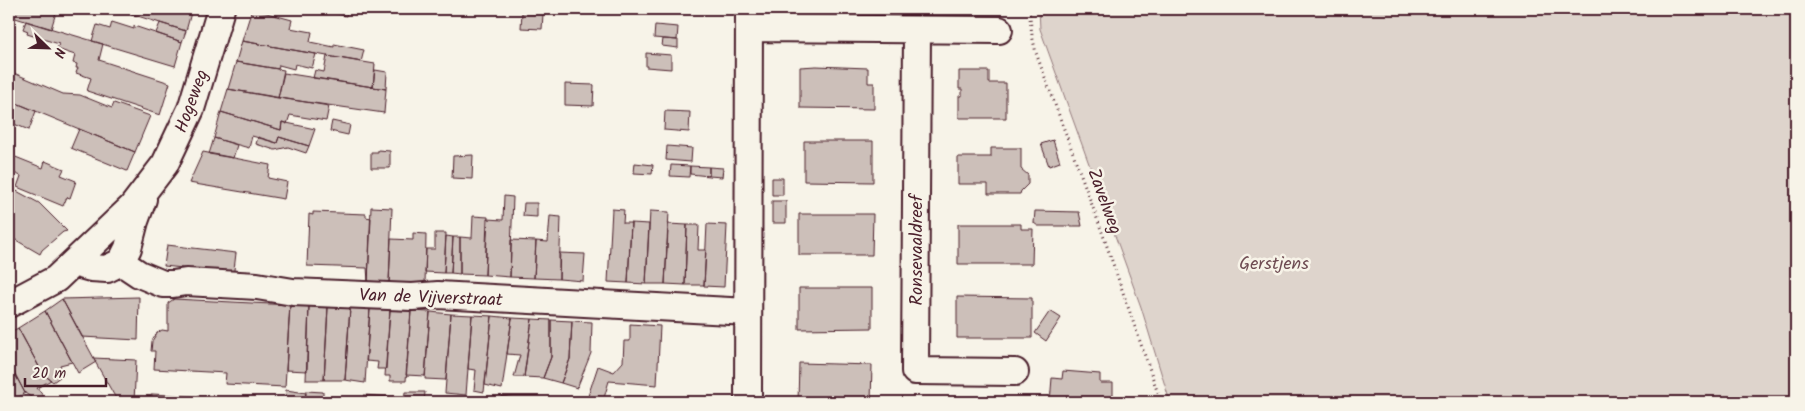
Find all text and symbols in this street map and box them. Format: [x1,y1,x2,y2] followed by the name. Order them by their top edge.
[22,22,72,72] north arrow
[47,44,71,61] text: N
[168,66,217,137] street label: Hogeweg
[1078,164,1129,239] street label: Zavelweg
[903,192,932,305] street label: Ronsevaaldreef
[1239,250,1309,279] park label: Gerstjens
[359,282,504,316] street label: Van de Vijverstraat
[25,356,106,388] scale bar
[32,362,66,386] text: 20 m

